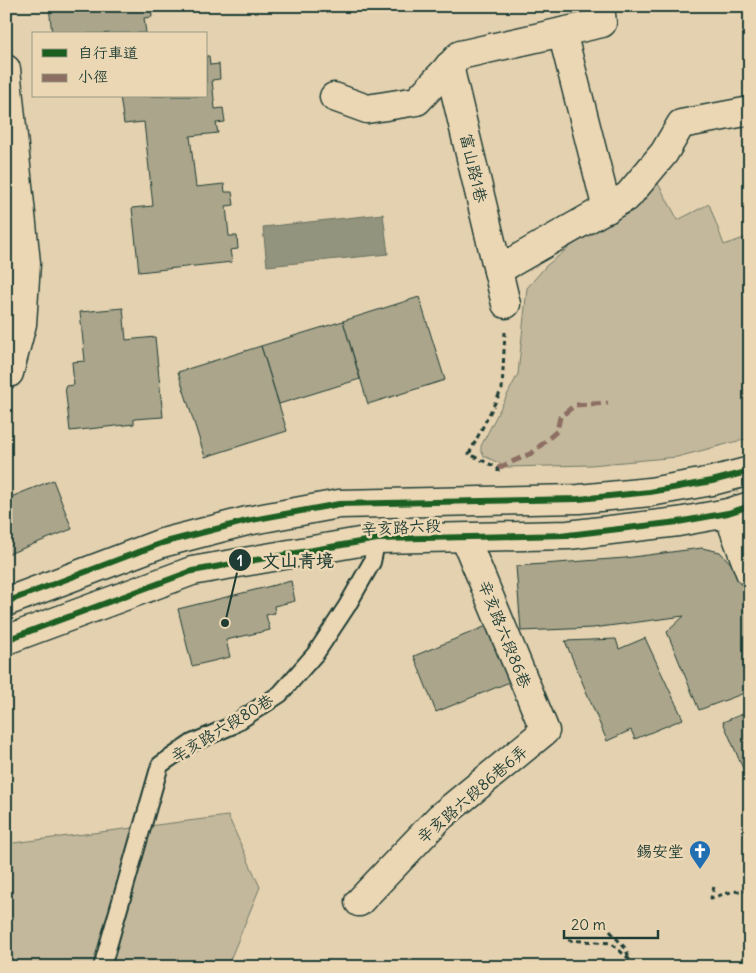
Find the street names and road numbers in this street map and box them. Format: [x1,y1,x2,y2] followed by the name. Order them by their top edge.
[456,131,492,205] street label: 富山路1巷
[361,515,441,539] street label: 辛亥路六段
[474,577,536,691] street label: 辛亥路六段86巷
[167,690,277,766] street label: 辛亥路六段80巷
[413,741,531,847] street label: 辛亥路六段86巷6弄

